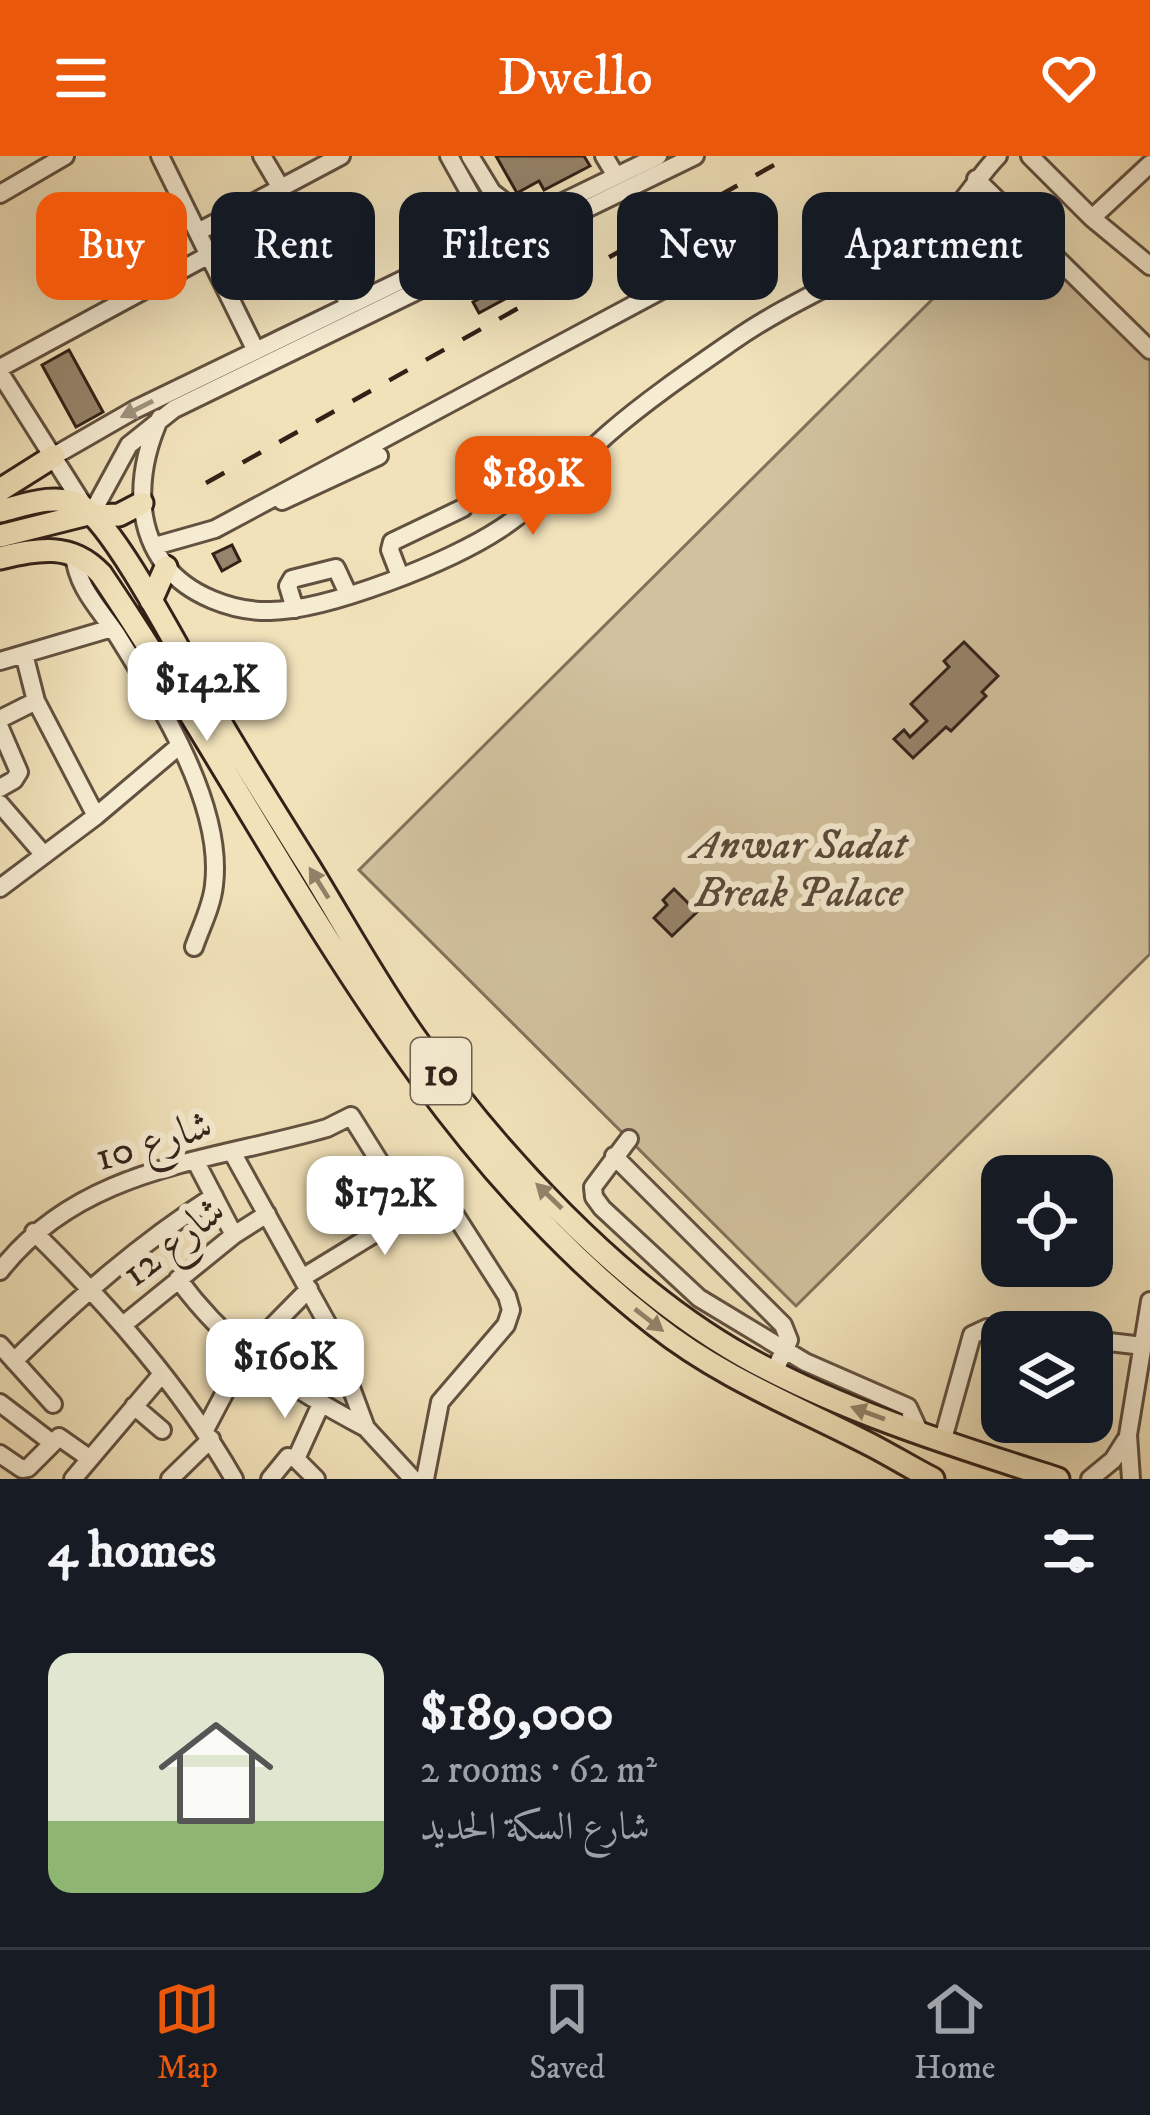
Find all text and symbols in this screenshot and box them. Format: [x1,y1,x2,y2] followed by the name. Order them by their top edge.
[48,45,114,111] icon: menu
[497,45,653,112] text: Dwello
[1036,45,1102,111] icon: heart
[36,192,187,300] chip: Buy
[211,192,375,300] chip: Rent
[399,192,593,300] chip: Filters
[617,192,778,300] chip: New
[802,192,1065,300] chip: Apartment
[120,399,154,419] one-way arrow
[449,436,617,538] pin: $189K
[482,450,584,499] text: $189K
[123,642,291,744] pin: $142K
[155,656,259,705] text: $142K
[687,820,910,920] park label: Anwar Sadat Break Palace
[309,866,330,900] one-way arrow
[411,1038,471,1104] road number: 10
[89,1099,221,1191] street label: شارع 10
[981,1155,1113,1443] map controls
[981,1155,1113,1287] button: locate
[301,1156,469,1258] pin: $172K
[334,1170,436,1219] text: $172K
[535,1182,563,1210] one-way arrow
[111,1186,241,1305] street label: شارع 12
[633,1307,664,1332] one-way arrow
[981,1311,1113,1443] button: layers
[201,1319,369,1421] pin: $160K
[233,1333,337,1382] text: $160K
[850,1403,886,1421] one-way arrow
[1036,1518,1102,1584] icon: filters
[48,1519,216,1583] text: 4 homes
[420,1682,614,1746] text: $189,000
[144,1701,288,1845] icon: home
[420,1746,657,1795] text: 2 rooms · 62 m²
[420,1803,650,1852] text: شارع السكة الحديد
[154,1976,220,2089] tab: Map
[529,1976,605,2089] tab: Saved
[914,1976,996,2089] tab: Home

